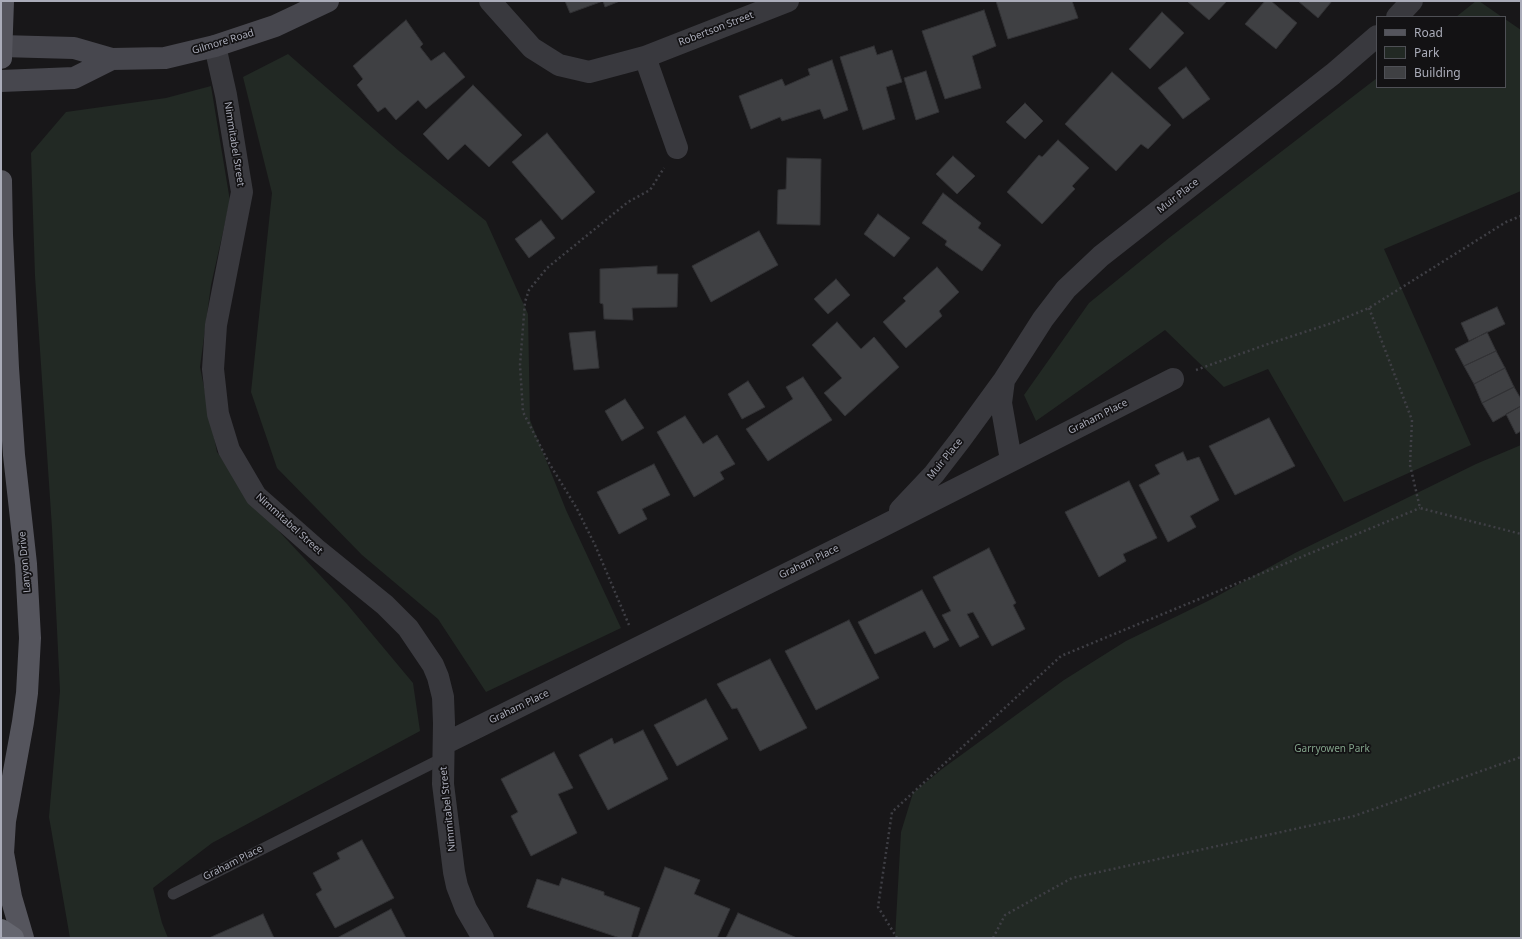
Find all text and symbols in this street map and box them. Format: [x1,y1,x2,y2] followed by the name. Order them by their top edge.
[677,9,755,49] street label: Robertson Street
[1376,16,1506,88] legend
[1414,24,1443,41] text: Road
[191,27,255,57] street label: Gilmore Road
[1414,44,1439,61] text: Park
[1414,64,1461,81] text: Building
[221,101,247,187] street label: Nimmitabel Street
[1155,176,1201,216] street label: Muir Place
[1066,397,1130,437] street label: Graham Place
[925,436,965,482] street label: Muir Place
[253,491,325,557] street label: Nimmitabel Street
[16,531,34,593] street label: Lanyon Drive
[777,542,841,582] street label: Graham Place
[487,687,551,727] street label: Graham Place
[1294,743,1370,755] park label: Garryowen Park
[438,766,458,852] street label: Nimmitabel Street
[201,843,265,883] street label: Graham Place

